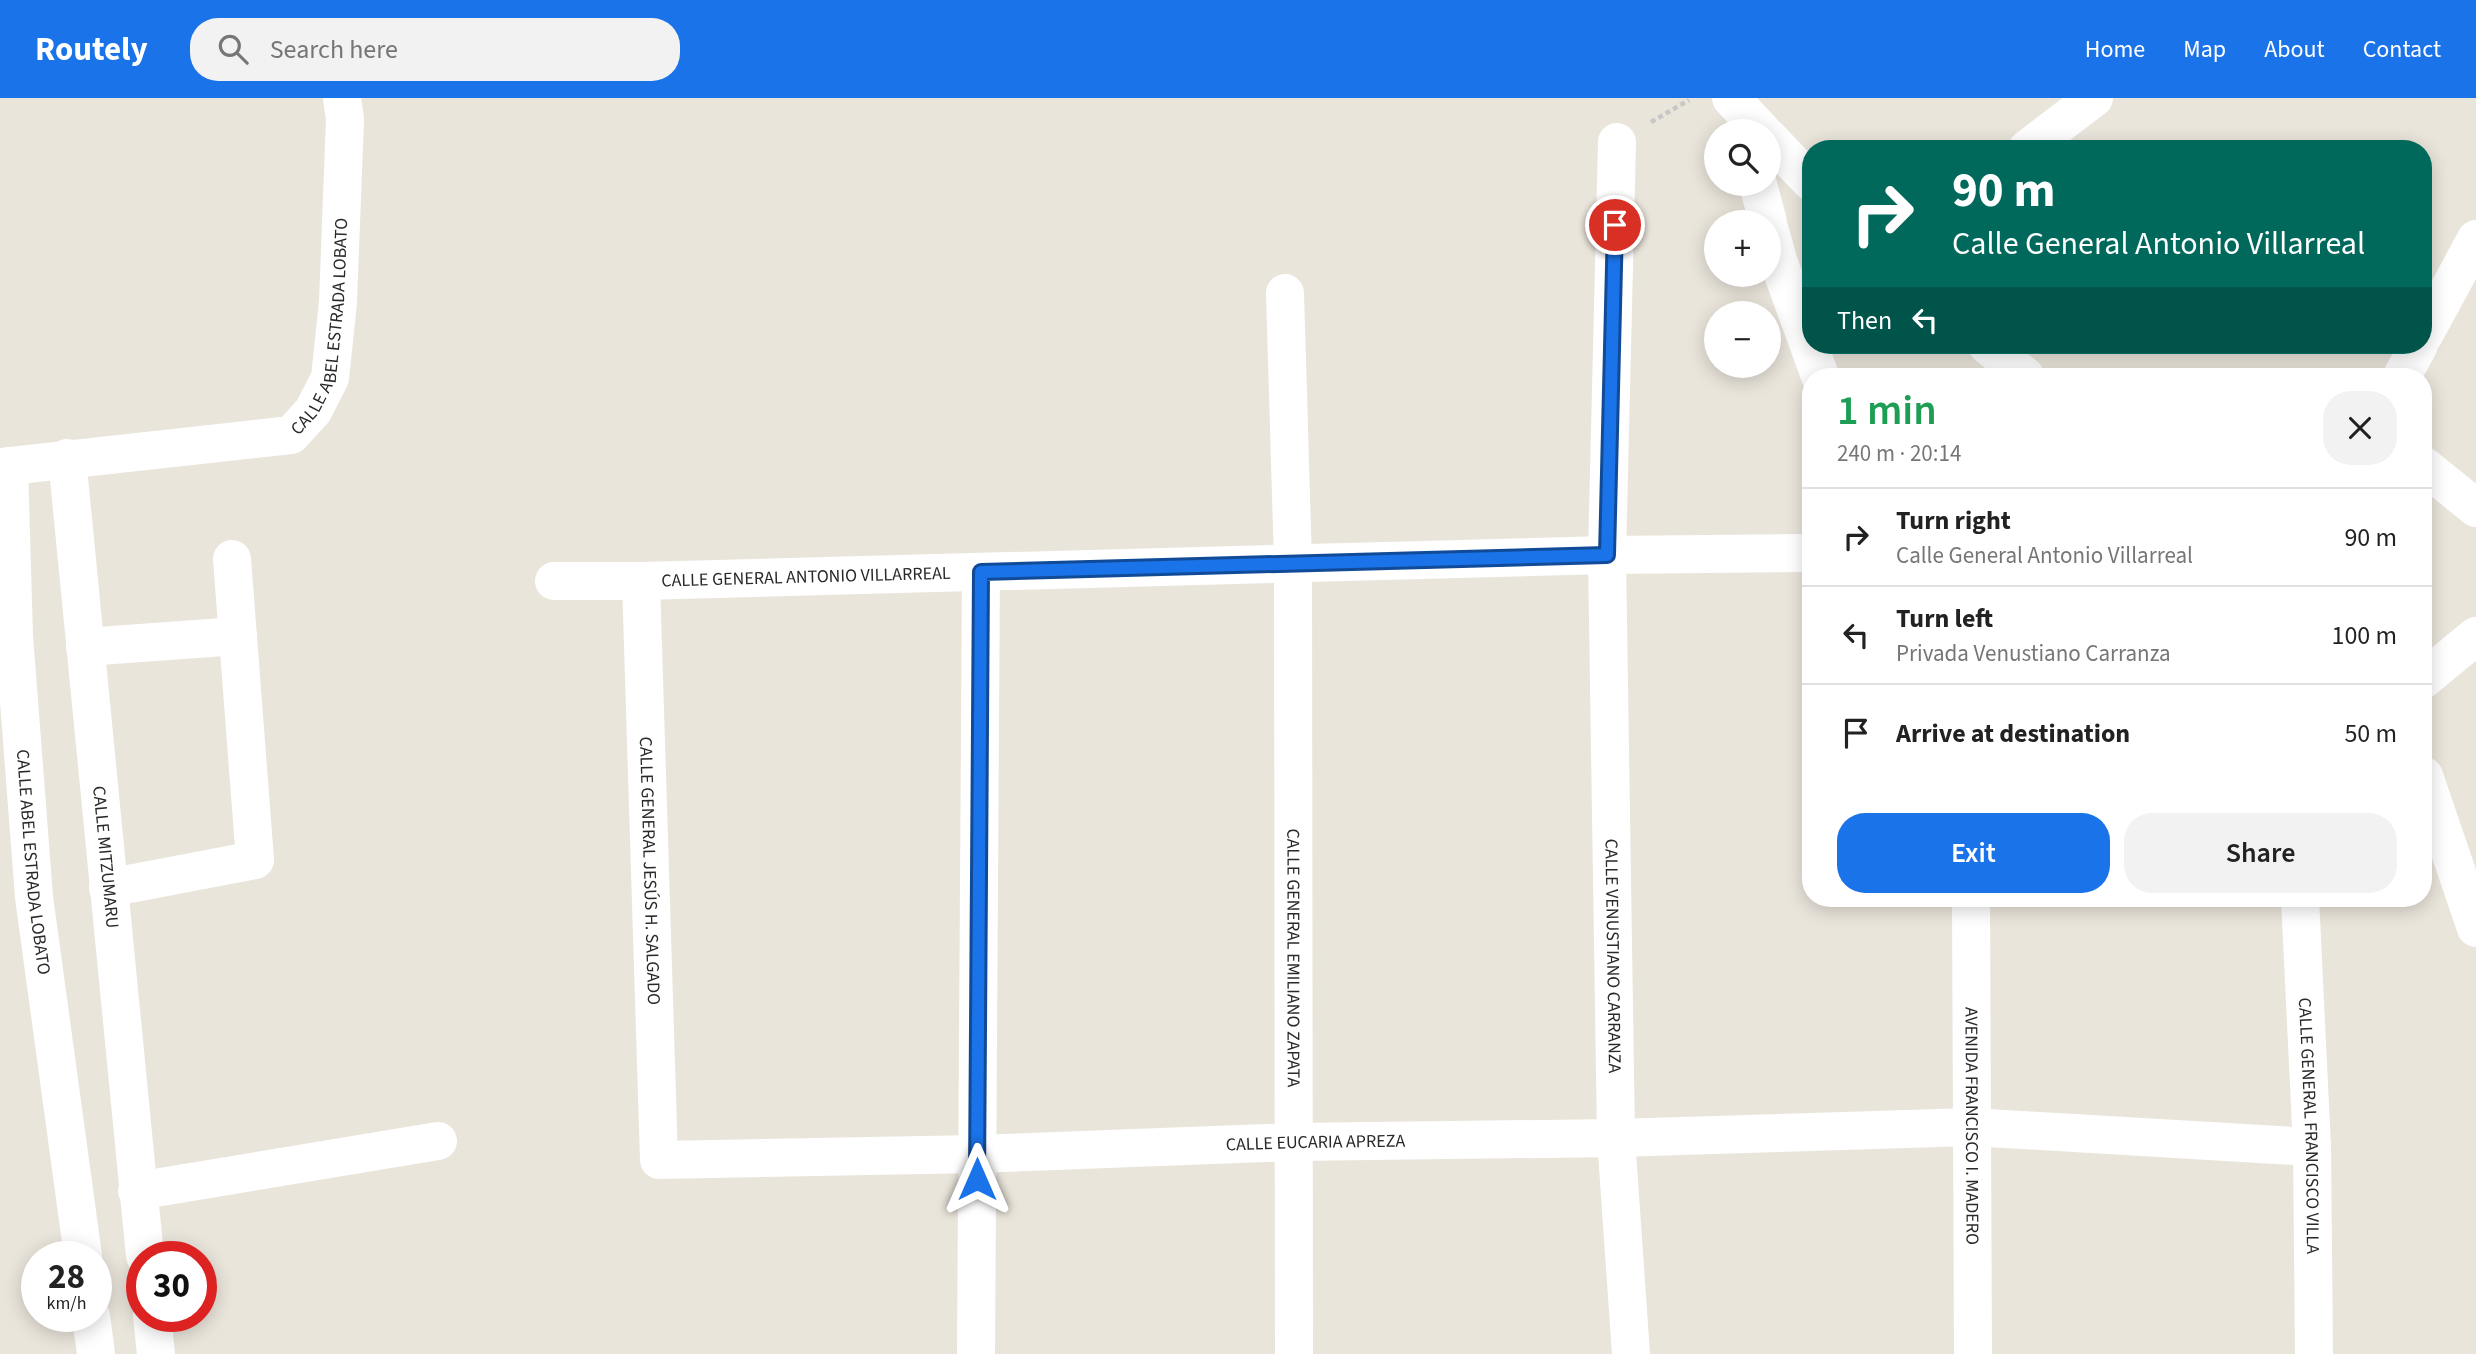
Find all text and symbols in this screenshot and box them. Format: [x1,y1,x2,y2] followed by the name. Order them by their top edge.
[190,18,680,81] search box
[35,26,148,73] text: Routely
[214,30,252,68] icon: search
[270,31,398,68] text: Search here
[2085,32,2145,67] text: Home
[2183,32,2226,67] text: Map
[2264,32,2325,67] text: About
[2363,32,2441,67] text: Contact
[1704,119,1781,378] map controls
[1704,119,1781,196] button: search
[1952,156,2056,226] text: 90 m
[1837,168,1928,259] icon: right
[1585,195,1645,255] pin
[1596,206,1634,244] icon: arrive
[1704,210,1781,287] button: +
[285,217,354,440] street label: CALLE ABEL ESTRADA LOBATO
[1952,221,2365,267] text: Calle General Antonio Villarreal
[1704,301,1781,378] button: −
[1906,301,1944,339] icon: left
[1837,302,1892,339] text: Then
[1837,381,1937,441] text: 1 min
[2323,391,2397,465] button: close
[1837,437,1961,470] text: 240 m · 20:14
[1896,502,2011,539] text: Turn right
[1837,518,1875,556] icon: right
[2344,519,2397,556] text: 90 m
[1896,539,2193,572] text: Calle General Antonio Villarreal
[661,560,951,593] street label: CALLE GENERAL ANTONIO VILLARREAL
[1896,600,1993,637] text: Turn left
[1837,616,1875,654] icon: left
[2331,617,2397,654] text: 100 m
[1896,637,2171,670] text: Privada Venustiano Carranza
[1837,714,1875,752] icon: arrive
[1896,715,2130,752] text: Arrive at destination
[2344,715,2397,752] text: 50 m
[633,736,667,1006] street label: CALLE GENERAL JESÚS H. SALGADO
[10,748,57,976] street label: CALLE ABEL ESTRADA LOBATO
[87,785,125,930] street label: CALLE MITZUMARU
[1837,813,2110,893] button: Exit
[2124,813,2397,893] button: Share
[1281,828,1306,1088] street label: CALLE GENERAL EMILIANO ZAPATA
[1599,838,1627,1073] street label: CALLE VENUSTIANO CARRANZA
[2292,997,2326,1254] street label: CALLE GENERAL FRANCISCO VILLA
[1959,1007,1985,1245] street label: AVENIDA FRANCISCO I. MADERO
[1225,1128,1405,1157] street label: CALLE EUCARIA APREZA
[940,1142,1014,1216] position arrow
[126,1241,217,1332] speed limit sign: 30
[48,1252,85,1302] text: 28
[47,1291,86,1316] text: km/h

